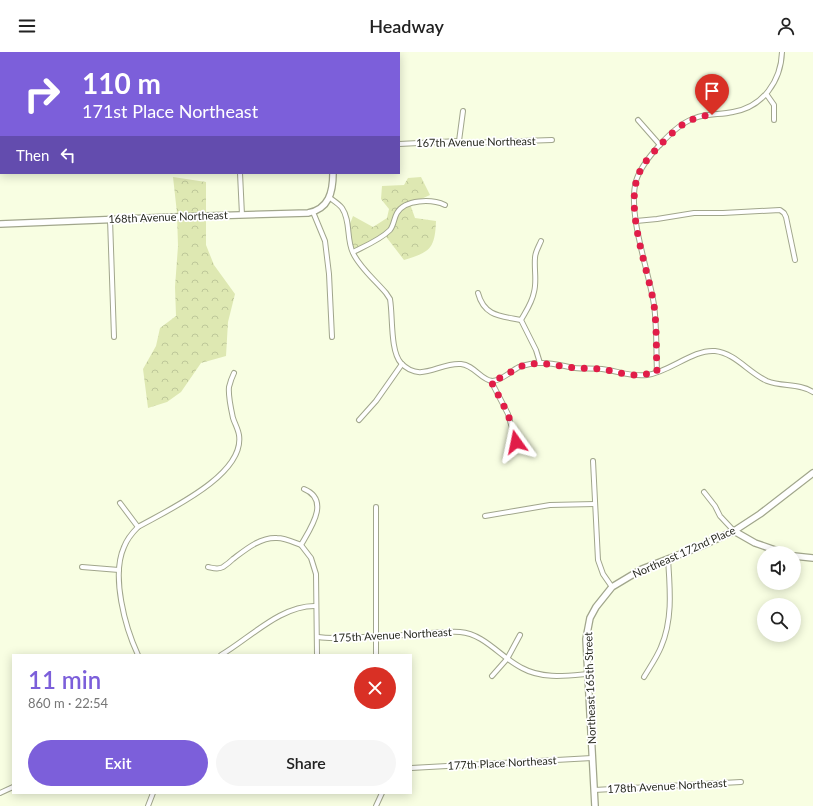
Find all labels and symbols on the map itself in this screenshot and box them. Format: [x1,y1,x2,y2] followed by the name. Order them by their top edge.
[695,74,729,115] pin
[416,134,536,149] street label: 167th Avenue Northeast
[108,208,228,225] street label: 168th Avenue Northeast
[495,421,537,463] position arrow
[630,523,737,580] street label: Northeast 172nd Place
[332,625,452,644] street label: 175th Avenue Northeast
[581,632,598,744] street label: Northeast 165th Street
[447,753,557,772] street label: 177th Place Northeast
[607,776,727,795] street label: 178th Avenue Northeast

